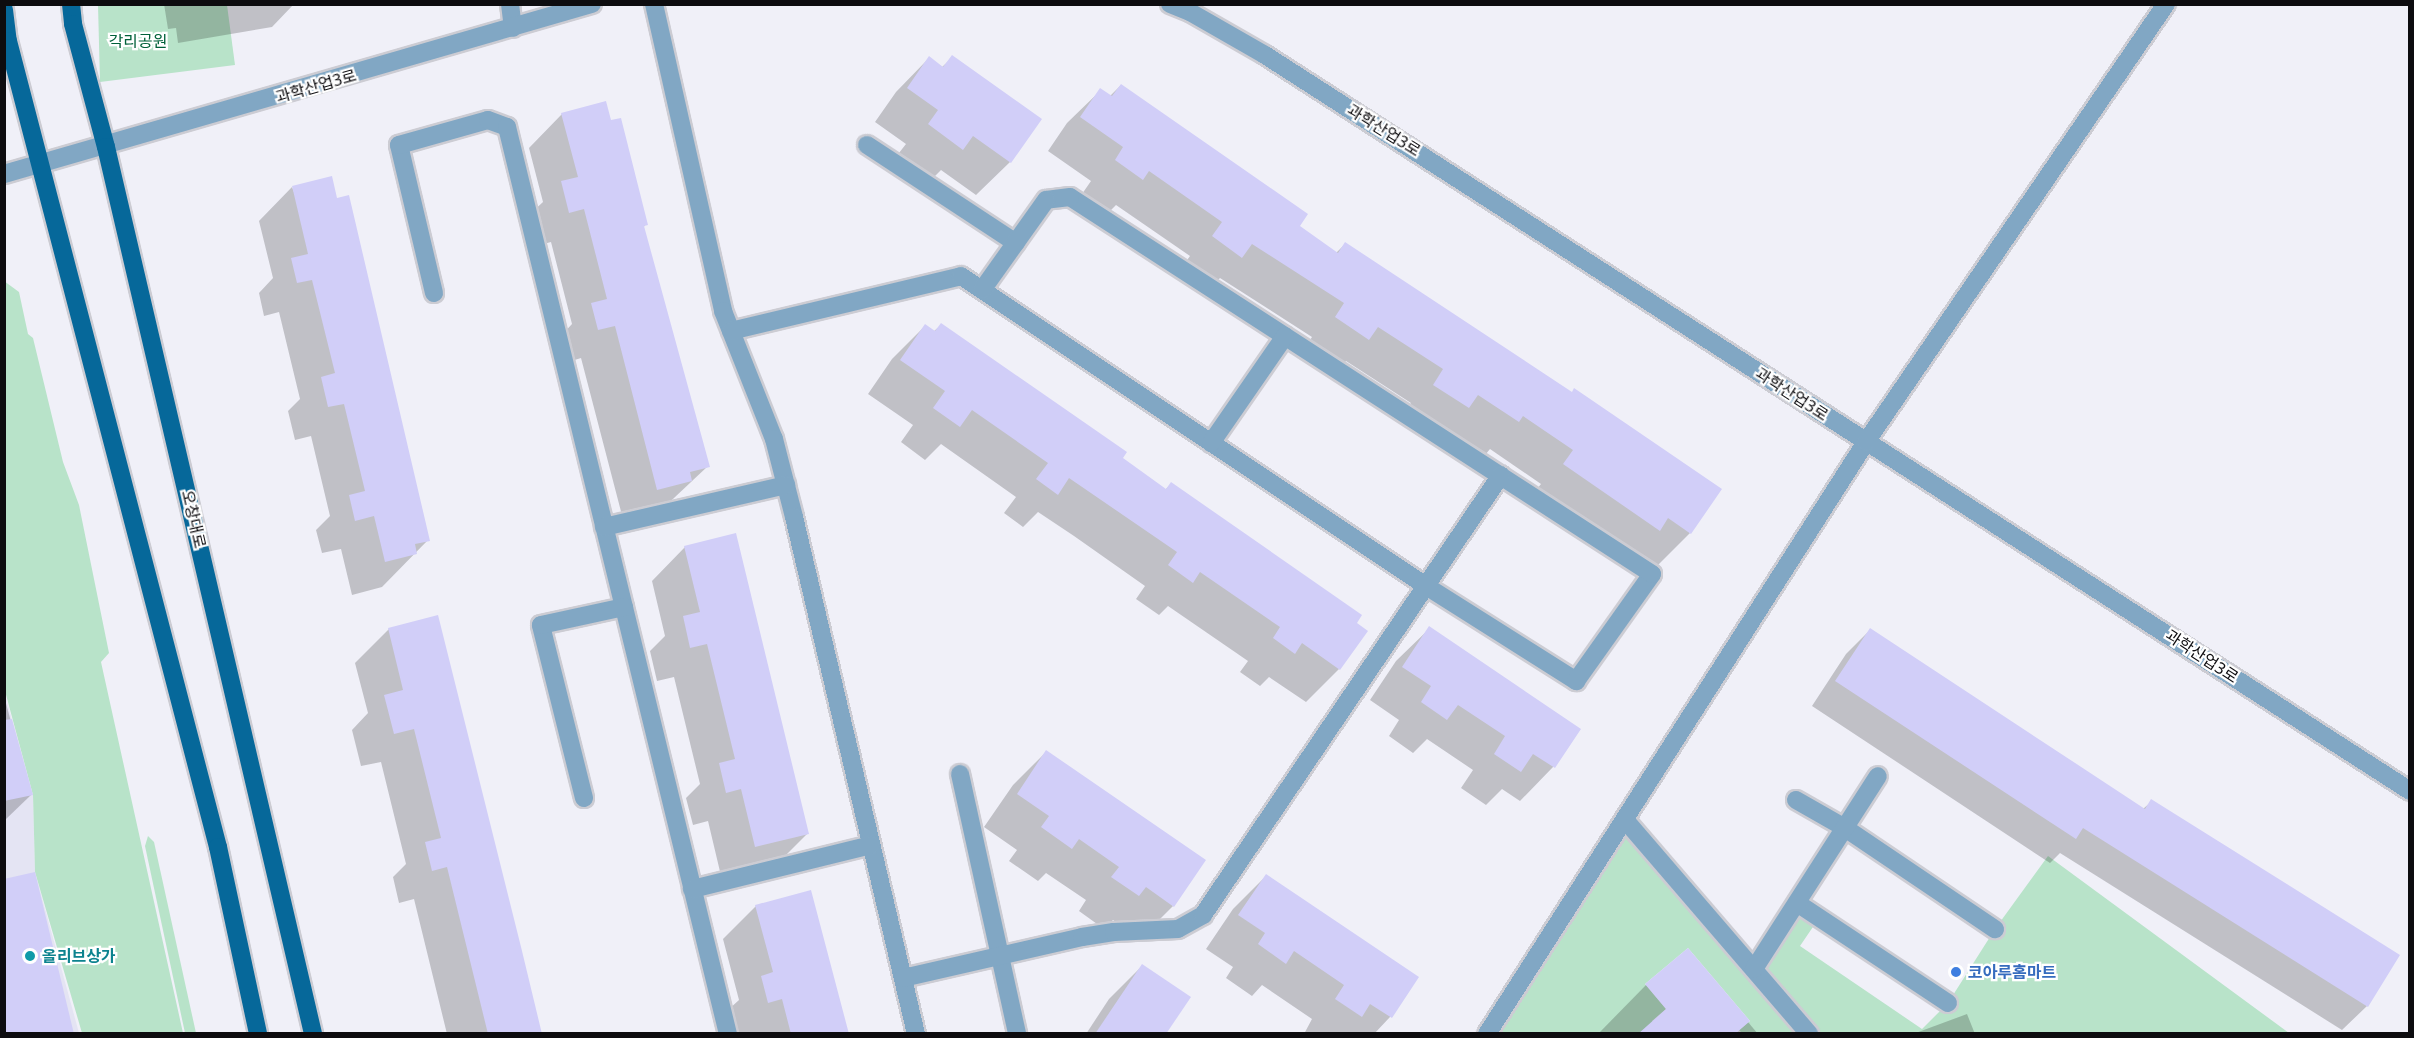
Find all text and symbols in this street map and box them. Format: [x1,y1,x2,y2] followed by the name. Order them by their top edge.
[109,31,167,51] park label: 각리공원
[274,65,358,107] street label: 과학산업3로
[1344,100,1424,160] street label: 과학산업3로
[1752,363,1832,425] street label: 과학산업3로
[178,488,210,550] street label: 오창대로
[2162,625,2242,687] street label: 과학산업3로
[42,946,116,966] place label: 올리브상가
[23,949,37,963] marker: 올리브상가
[1968,962,2056,982] place label: 코아루홈마트
[1949,965,1963,979] marker: 코아루홈마트

